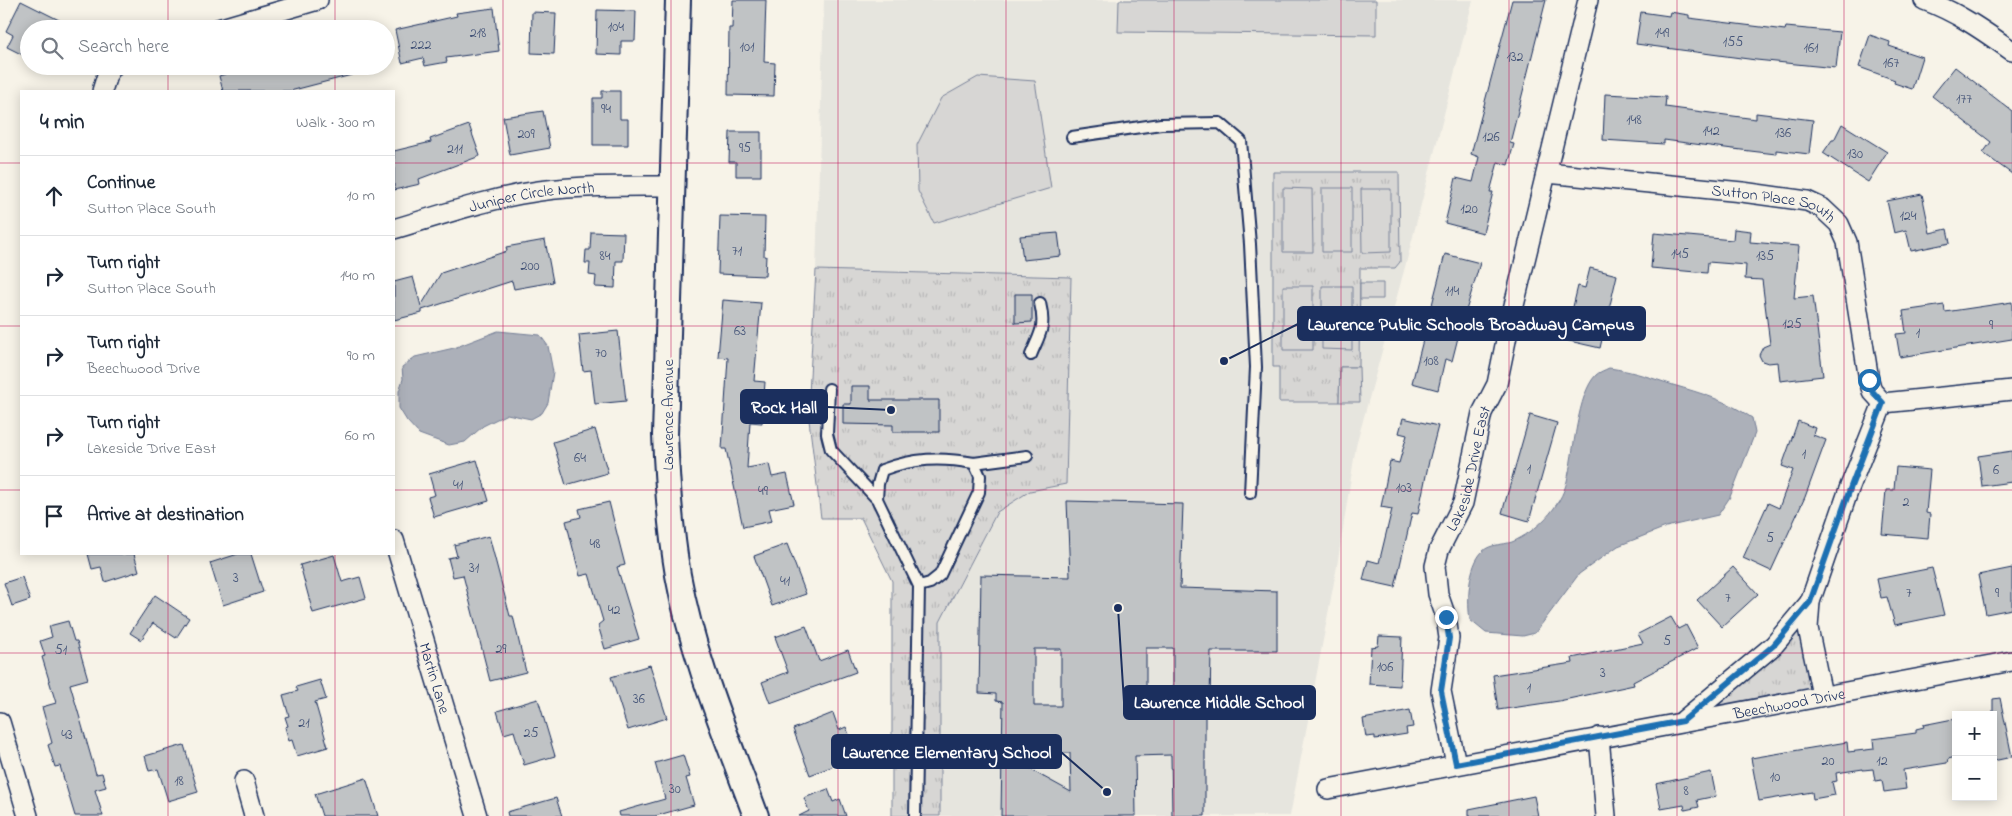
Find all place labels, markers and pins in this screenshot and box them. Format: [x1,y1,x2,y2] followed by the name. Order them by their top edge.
[1298,307,1645,340] callout: Lawrence Public Schools Broadway Campus
[741,390,827,423] callout: Rock Hall
[1124,686,1315,719] callout: Lawrence Middle School
[832,735,1061,768] callout: Lawrence Elementary School

